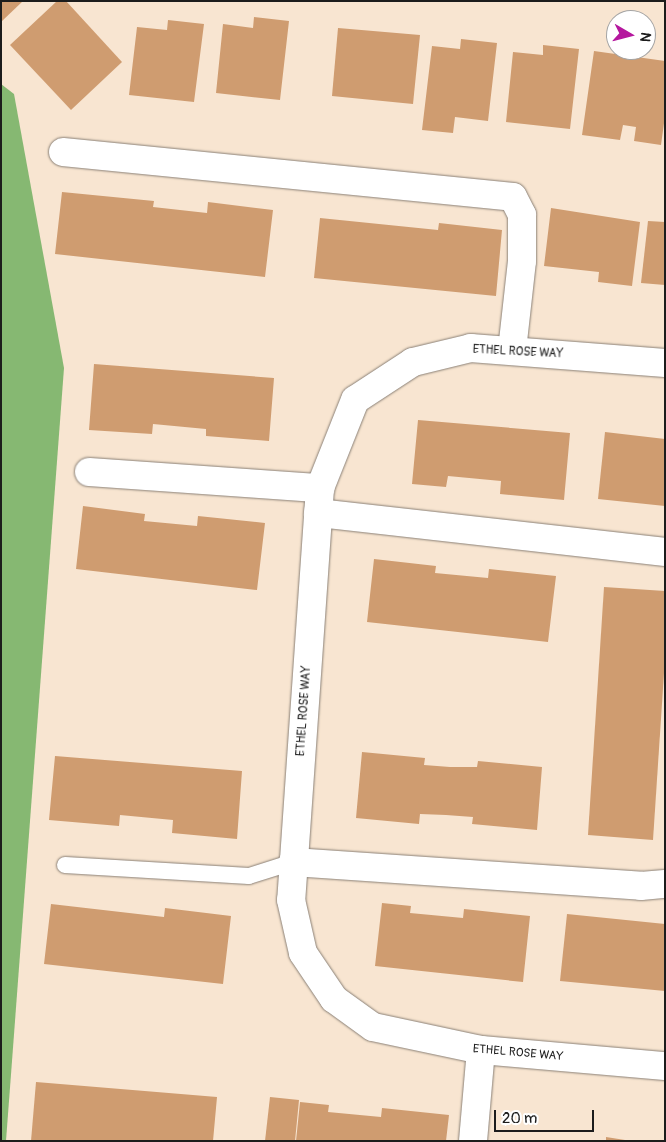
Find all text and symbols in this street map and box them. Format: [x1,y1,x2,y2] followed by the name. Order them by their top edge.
[606,10,656,60] north arrow
[636,31,654,43] text: N
[472,342,564,362] street label: ETHEL ROSE WAY
[294,665,314,757] street label: ETHEL ROSE WAY
[472,1042,564,1064] street label: ETHEL ROSE WAY
[496,1100,596,1132] scale bar
[502,1109,537,1128] text: 20 m

